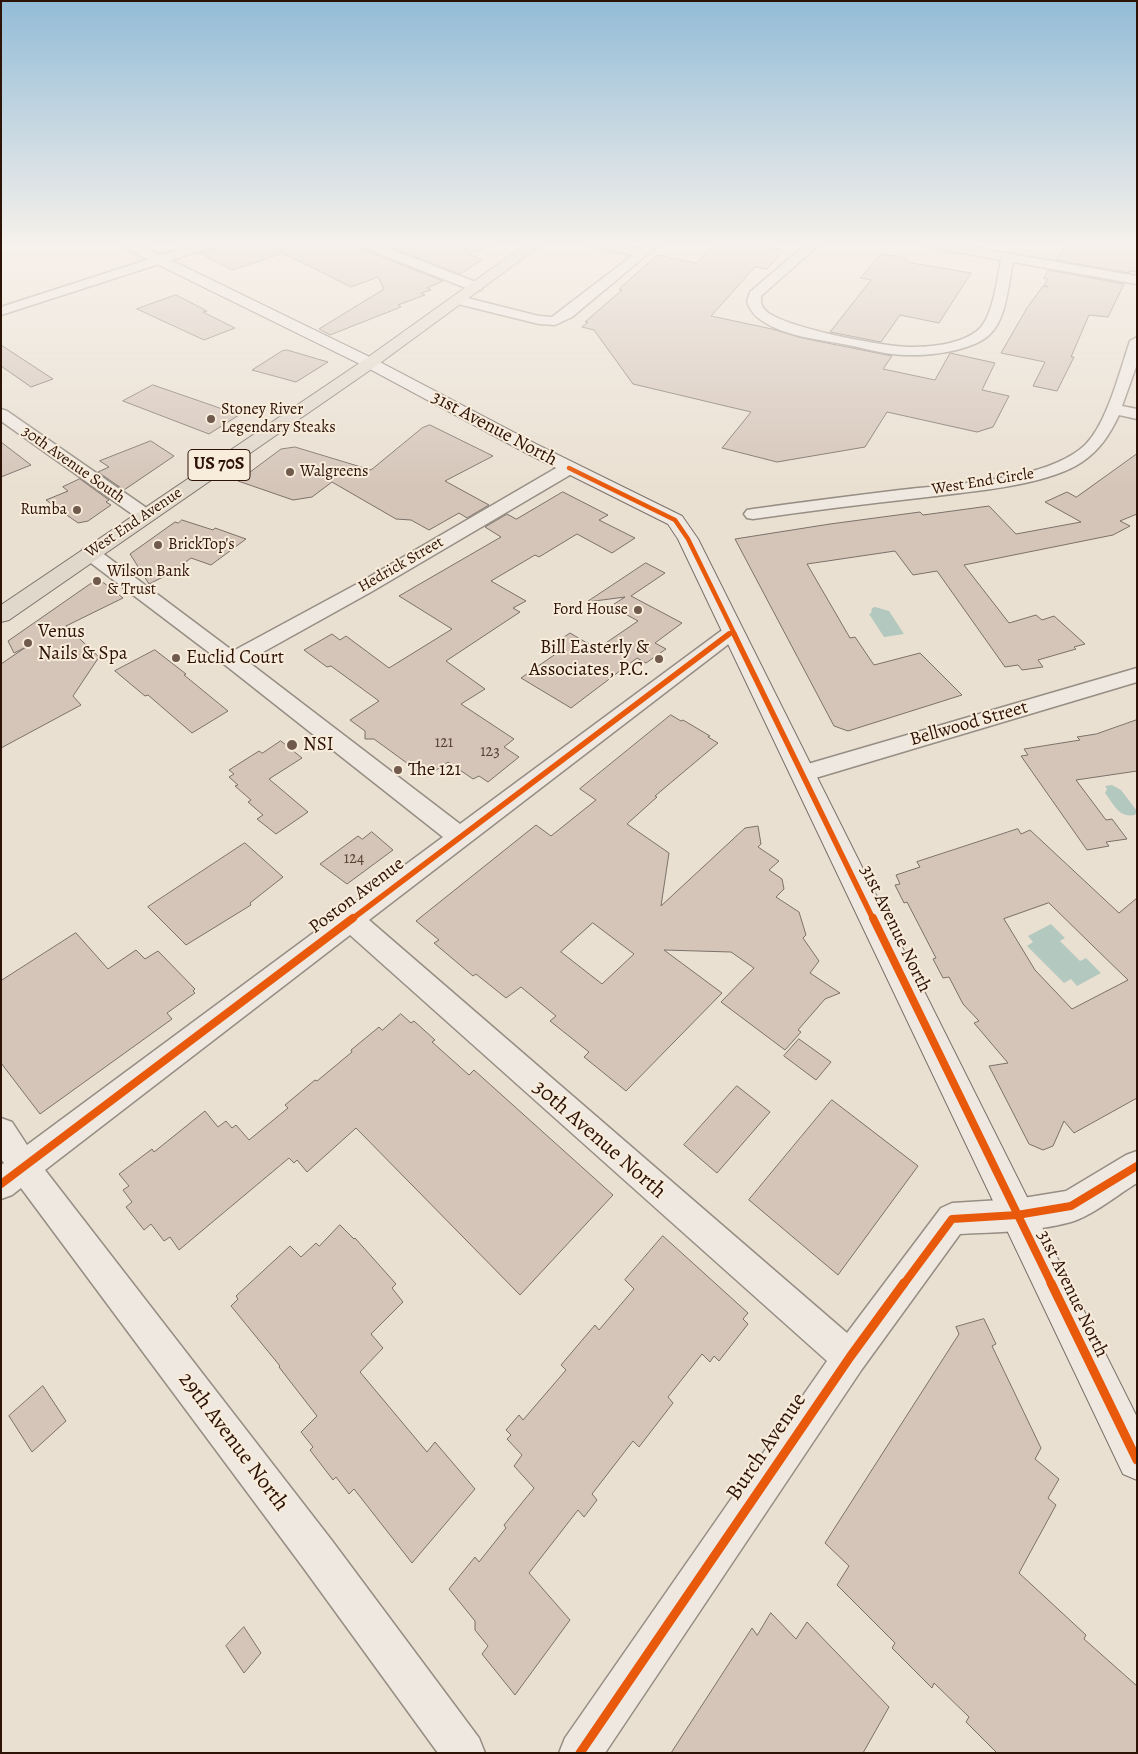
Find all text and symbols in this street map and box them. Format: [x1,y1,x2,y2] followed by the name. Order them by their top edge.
[427,386,561,472] street label: 31st Avenue North
[221,400,336,438] place label: Stoney River Legendary Steaks
[205,413,217,425] marker: Stoney River Legendary Steaks
[18,422,128,508] street label: 30th Avenue South
[188,450,250,480] road number: US 70S
[300,462,369,482] place label: Walgreens
[930,464,1036,500] street label: West End Circle
[284,466,296,478] marker: Walgreens
[82,483,186,563] street label: West End Avenue
[20,500,67,520] place label: Rumba
[71,504,83,516] marker: Rumba
[355,533,447,597] street label: Hedrick Street
[168,535,235,555] place label: BrickTop's
[152,539,164,551] marker: BrickTop's
[107,562,190,600] place label: Wilson Bank & Trust
[91,575,103,587] marker: Wilson Bank & Trust
[553,600,628,620] place label: Ford House
[632,604,644,616] marker: Ford House
[38,621,128,665] place label: Venus Nails & Spa
[22,637,34,649] marker: Venus Nails & Spa
[529,637,649,681] place label: Bill Easterly & Associates, P.C.
[186,647,284,669] place label: Euclid Court
[170,652,182,664] marker: Euclid Court
[653,653,665,665] marker: Bill Easterly & Associates, P.C.
[907,696,1031,752] street label: Bellwood Street
[435,733,453,753] house number: 121
[303,734,334,756] place label: NSI
[285,738,299,752] marker: NSI
[480,742,500,762] house number: 123
[408,759,461,781] place label: The 121
[392,764,404,776] marker: The 121
[344,849,364,869] house number: 124
[305,853,409,939] street label: Poston Avenue
[854,862,936,996] street label: 31st Avenue North
[527,1075,671,1205] street label: 30th Avenue North
[1031,1227,1113,1361] street label: 31st Avenue North
[172,1367,294,1517] street label: 29th Avenue North
[721,1388,813,1506] street label: Burch Avenue

